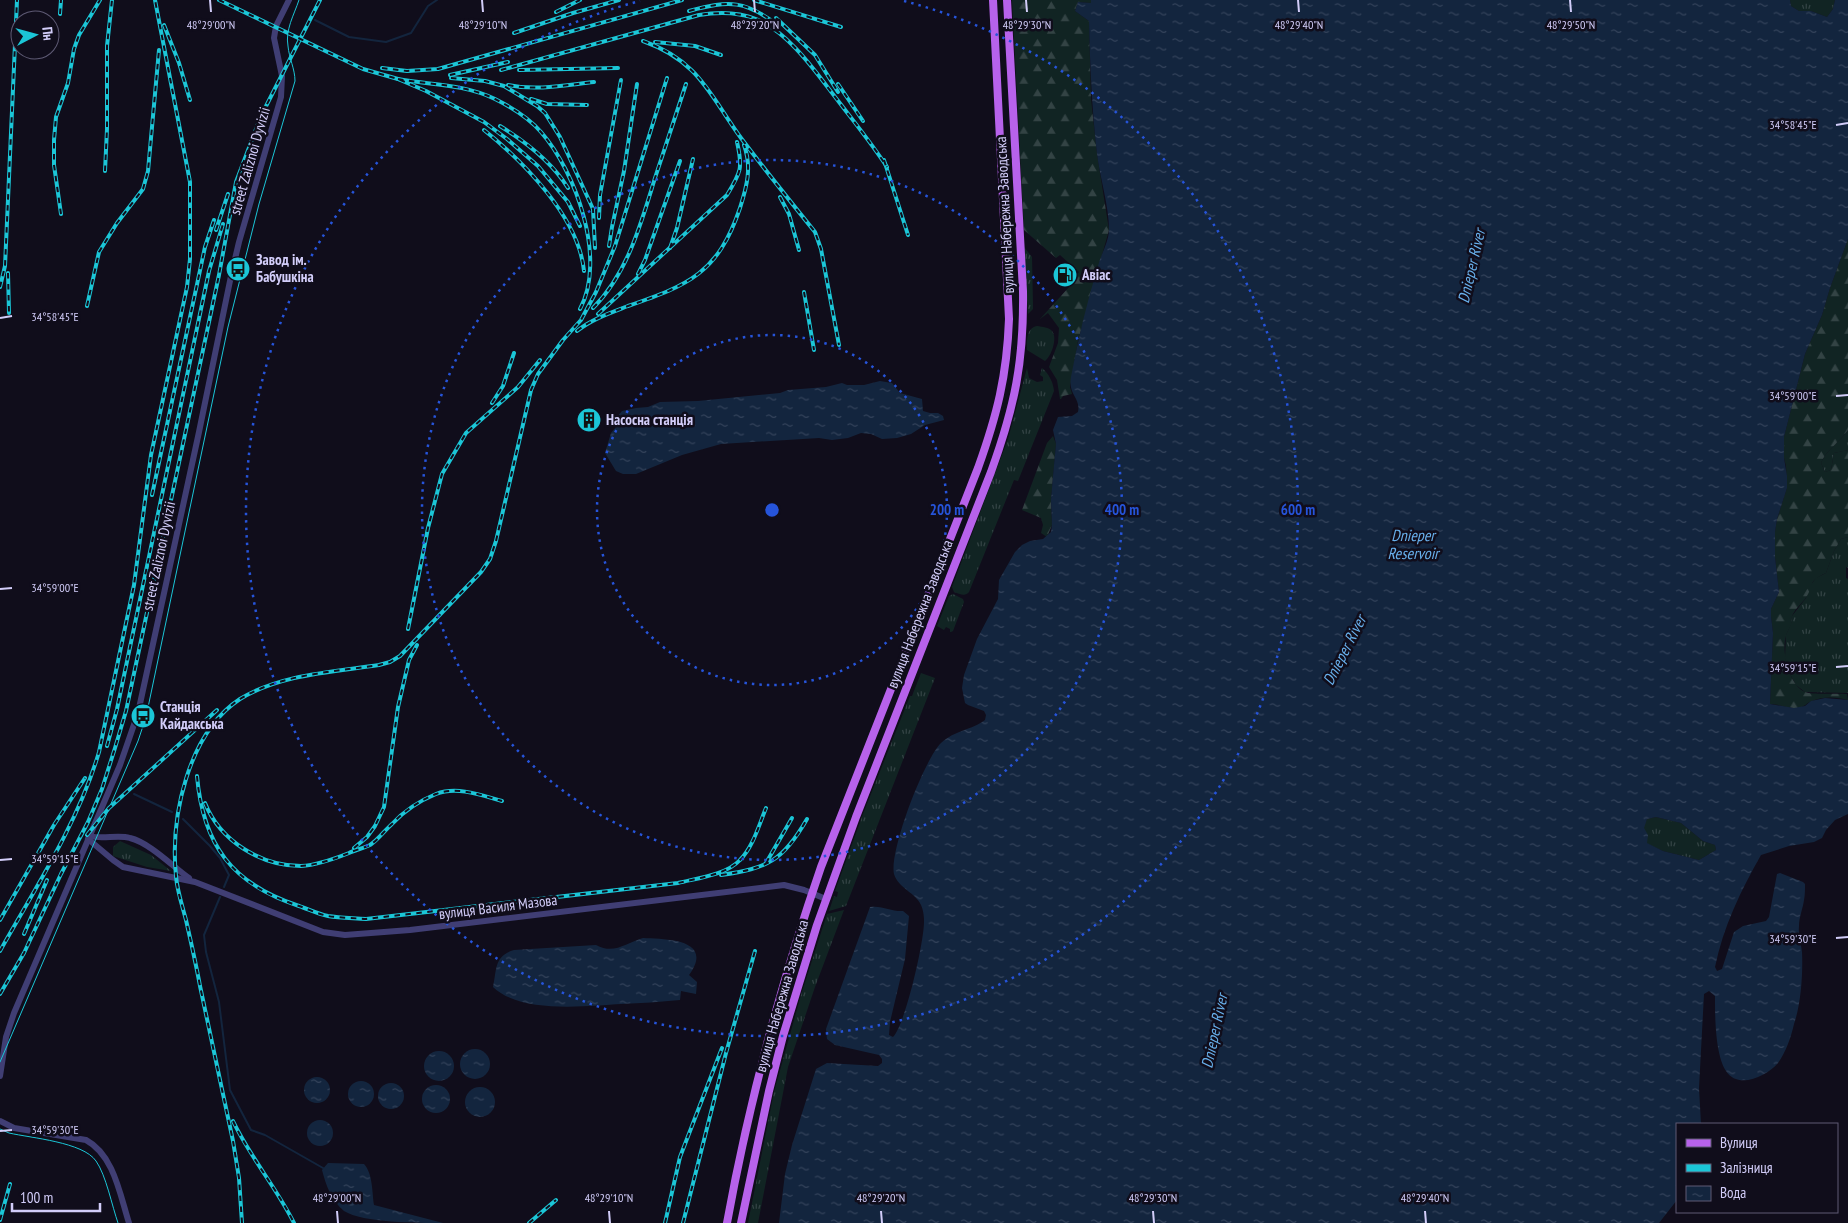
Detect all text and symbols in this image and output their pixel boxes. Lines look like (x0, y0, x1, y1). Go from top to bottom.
north arrow (10, 10, 60, 60)
text: 48°29'00"N (187, 17, 235, 32)
text: 48°29'10"N (459, 17, 507, 32)
text: 48°29'20"N (731, 17, 779, 32)
text: 48°29'30"N (1003, 17, 1051, 32)
text: 48°29'40"N (1275, 17, 1323, 32)
text: 48°29'50"N (1547, 17, 1595, 32)
text: Пн (38, 26, 58, 41)
street label: street Zaliznoi Dyvizii (225, 105, 274, 217)
text: 34°58'45"E (1769, 117, 1817, 132)
street label: вулиця Набережна Заводська (991, 136, 1018, 294)
water label: Dnieper River (1453, 225, 1490, 305)
place label: Завод ім. Бабушкіна (256, 250, 314, 286)
bus stop icon: Завод ім. Бабушкіна (225, 256, 251, 282)
fuel station icon: Авіас (1052, 262, 1078, 288)
place label: Авіас (1081, 265, 1111, 284)
text: 34°58'45"E (31, 309, 79, 324)
text: 34°59'00"E (1769, 388, 1817, 403)
building icon: Насосна станція (576, 407, 602, 433)
place label: Насосна станція (606, 410, 693, 429)
street label: street Zaliznoi Dyvizii (138, 500, 179, 612)
text: 200 m (930, 500, 964, 519)
text: 400 m (1105, 500, 1139, 519)
text: 600 m (1281, 500, 1315, 519)
centre of rings (763, 501, 781, 519)
water label: Dnieper Reservoir (1387, 525, 1441, 563)
street label: вулиця Набережна Заводська (882, 537, 957, 691)
text: 34°59'00"E (31, 580, 79, 595)
water label: Dnieper River (1318, 610, 1371, 688)
text: 34°59'15"E (1769, 660, 1817, 675)
place label: Станція Кайдакська (160, 697, 224, 733)
bus stop icon: Станція Кайдакська (130, 703, 156, 729)
text: 34°59'15"E (31, 851, 79, 866)
street label: вулиця Василя Мазова (438, 890, 558, 923)
street label: вулиця Набережна Заводська (751, 918, 812, 1074)
text: 34°59'30"E (1769, 931, 1817, 946)
water label: Dnieper River (1196, 990, 1232, 1070)
text: 34°59'30"E (31, 1122, 79, 1137)
legend (1676, 1123, 1838, 1213)
text: Вулиця (1720, 1133, 1758, 1152)
text: Залізниця (1720, 1158, 1773, 1177)
scale bar (12, 1180, 100, 1212)
text: Вода (1720, 1183, 1746, 1202)
text: 100 m (20, 1188, 53, 1207)
text: 48°29'00"N (313, 1190, 361, 1205)
text: 48°29'10"N (585, 1190, 633, 1205)
text: 48°29'20"N (857, 1190, 905, 1205)
text: 48°29'30"N (1129, 1190, 1177, 1205)
text: 48°29'40"N (1401, 1190, 1449, 1205)

